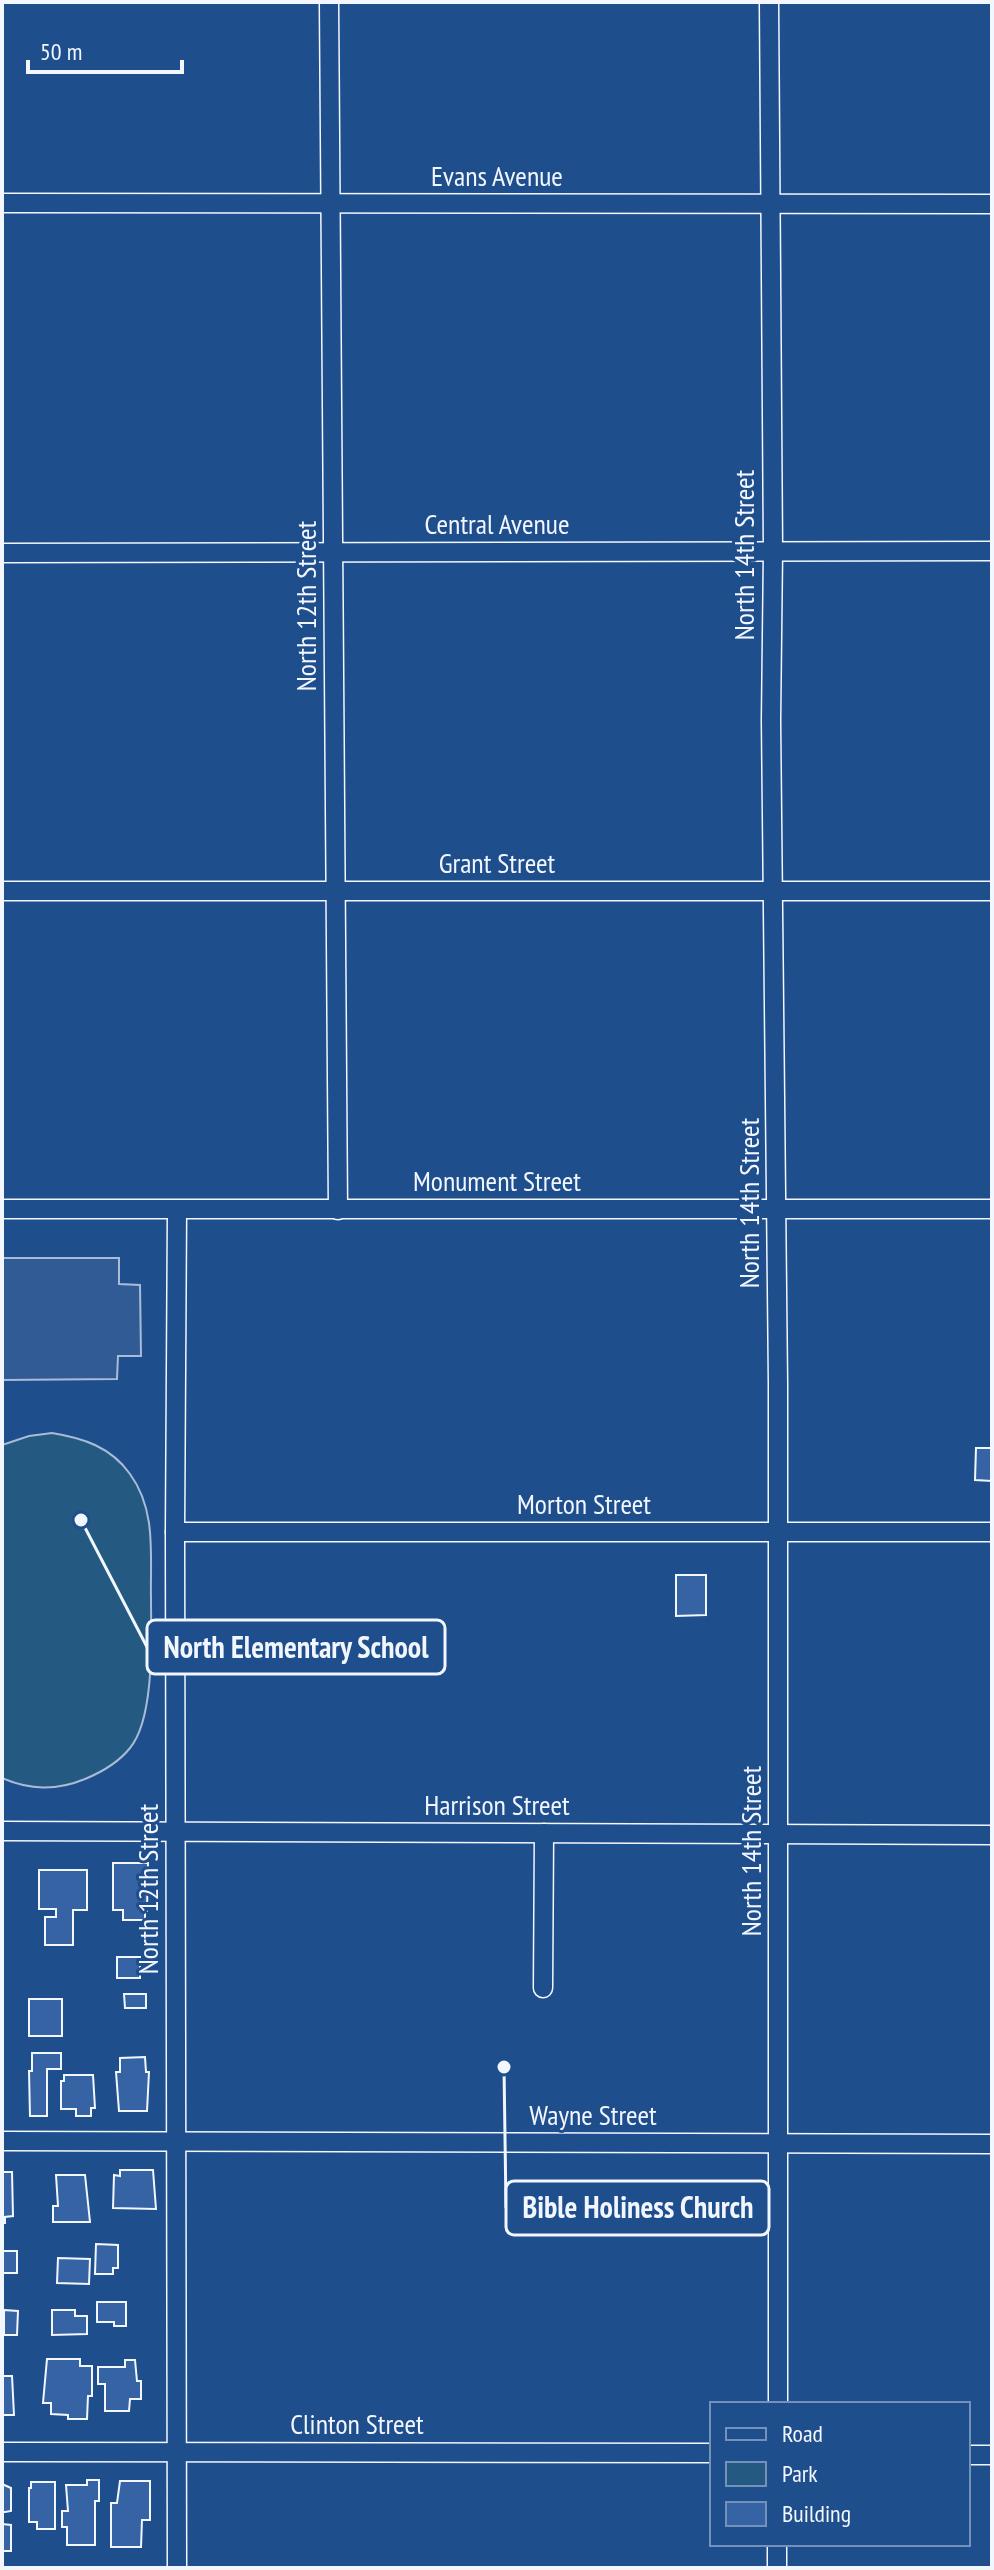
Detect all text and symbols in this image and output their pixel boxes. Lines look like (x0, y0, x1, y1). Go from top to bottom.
scale bar (28, 24, 182, 74)
text: 50 m (40, 36, 82, 67)
street label: Evans Avenue (431, 157, 563, 194)
street label: North 14th Street (725, 469, 762, 640)
street label: Central Avenue (425, 505, 570, 542)
street label: North 12th Street (287, 520, 324, 691)
street label: Grant Street (439, 844, 556, 881)
street label: North 14th Street (730, 1117, 767, 1288)
street label: Monument Street (413, 1162, 581, 1199)
street label: Morton Street (517, 1485, 651, 1522)
callout: North Elementary School (147, 1620, 445, 1674)
text: North Elementary School (164, 1627, 429, 1666)
street label: North 14th Street (732, 1765, 769, 1936)
street label: Harrison Street (424, 1786, 570, 1823)
street label: North 12th Street (129, 1803, 166, 1974)
street label: Wayne Street (529, 2096, 657, 2133)
callout: Bible Holiness Church (506, 2181, 769, 2235)
text: Bible Holiness Church (523, 2187, 753, 2226)
legend (710, 2402, 970, 2546)
street label: Clinton Street (290, 2405, 424, 2442)
text: Road (782, 2418, 823, 2449)
text: Park (782, 2458, 818, 2489)
text: Building (782, 2498, 851, 2529)

